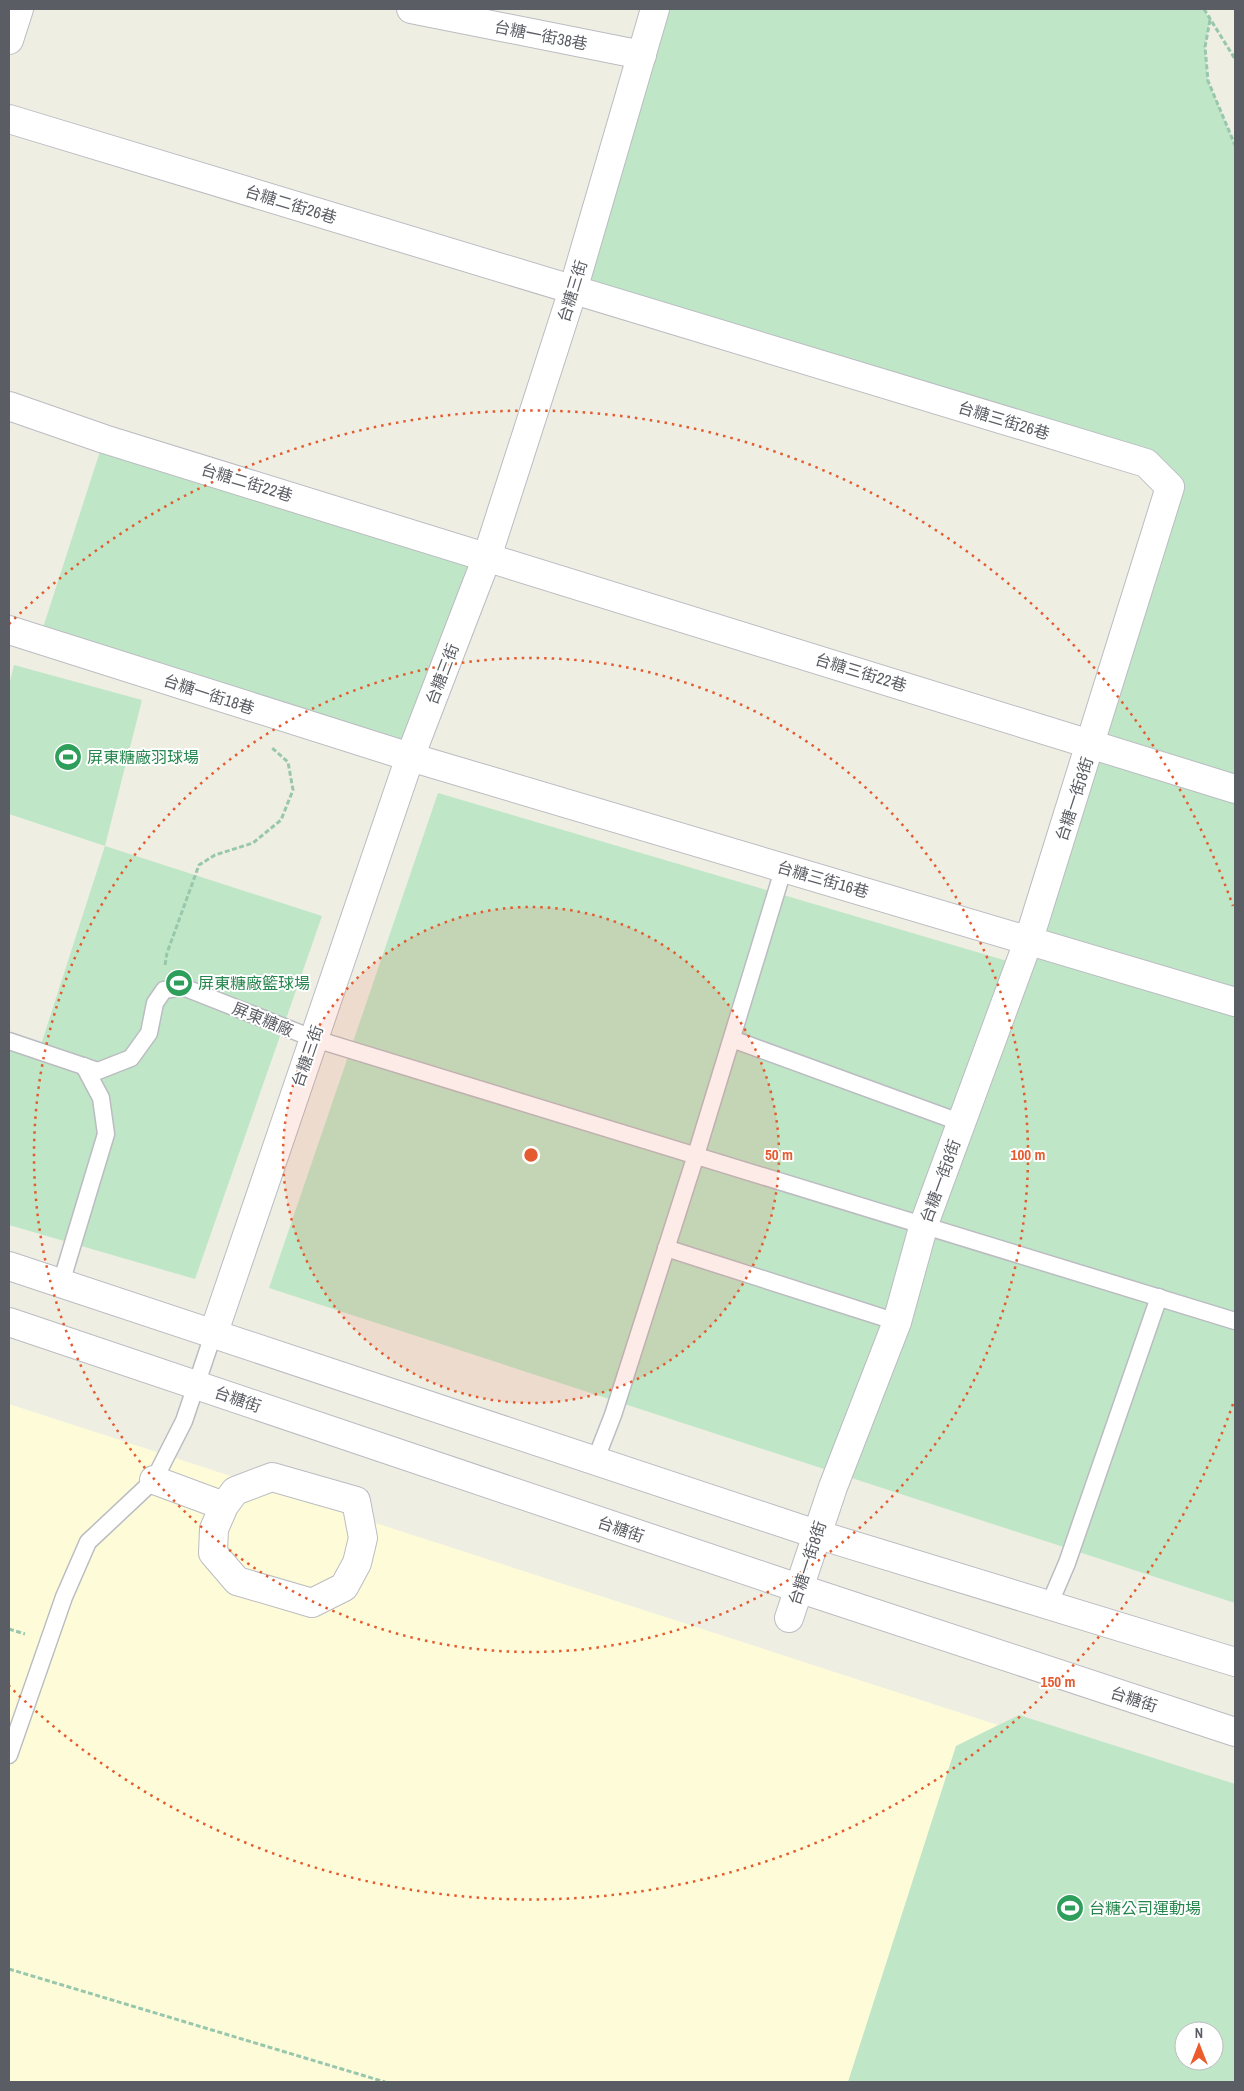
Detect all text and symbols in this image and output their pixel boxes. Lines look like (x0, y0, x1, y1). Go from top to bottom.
street label: 台糖一街38巷 (492, 15, 590, 55)
street label: 台糖二街26巷 (243, 180, 339, 228)
street label: 台糖三街 (552, 257, 592, 325)
street label: 台糖三街26巷 (956, 396, 1052, 444)
street label: 台糖二街22巷 (199, 458, 295, 506)
street label: 台糖三街 (420, 640, 464, 708)
street label: 台糖三街22巷 (813, 648, 909, 696)
street label: 台糖一街18巷 (161, 669, 257, 719)
sports icon: 屏東糖廠羽球場 (53, 742, 83, 772)
place label: 屏東糖廠羽球場 (87, 746, 199, 768)
street label: 台糖一街8街 (1050, 754, 1098, 844)
street label: 台糖三街16巷 (775, 855, 871, 903)
sports icon: 屏東糖廠籃球場 (164, 968, 194, 998)
place label: 屏東糖廠籃球場 (198, 972, 310, 994)
street label: 屏東糖廠 (229, 997, 297, 1041)
street label: 台糖三街 (286, 1022, 328, 1090)
street label: 台糖一街8街 (915, 1136, 965, 1226)
text: 50 m (765, 1144, 793, 1165)
text: 100 m (1011, 1144, 1045, 1165)
centre of rings (522, 1146, 540, 1164)
street label: 台糖街 (212, 1381, 264, 1417)
street label: 台糖街 (595, 1511, 647, 1547)
street label: 台糖一街8街 (783, 1518, 831, 1608)
text: 150 m (1041, 1671, 1075, 1692)
street label: 台糖街 (1108, 1681, 1160, 1717)
sports icon: 台糖公司運動場 (1055, 1893, 1085, 1923)
place label: 台糖公司運動場 (1089, 1897, 1201, 1919)
north arrow (1174, 2021, 1224, 2071)
text: N (1195, 2024, 1203, 2042)

